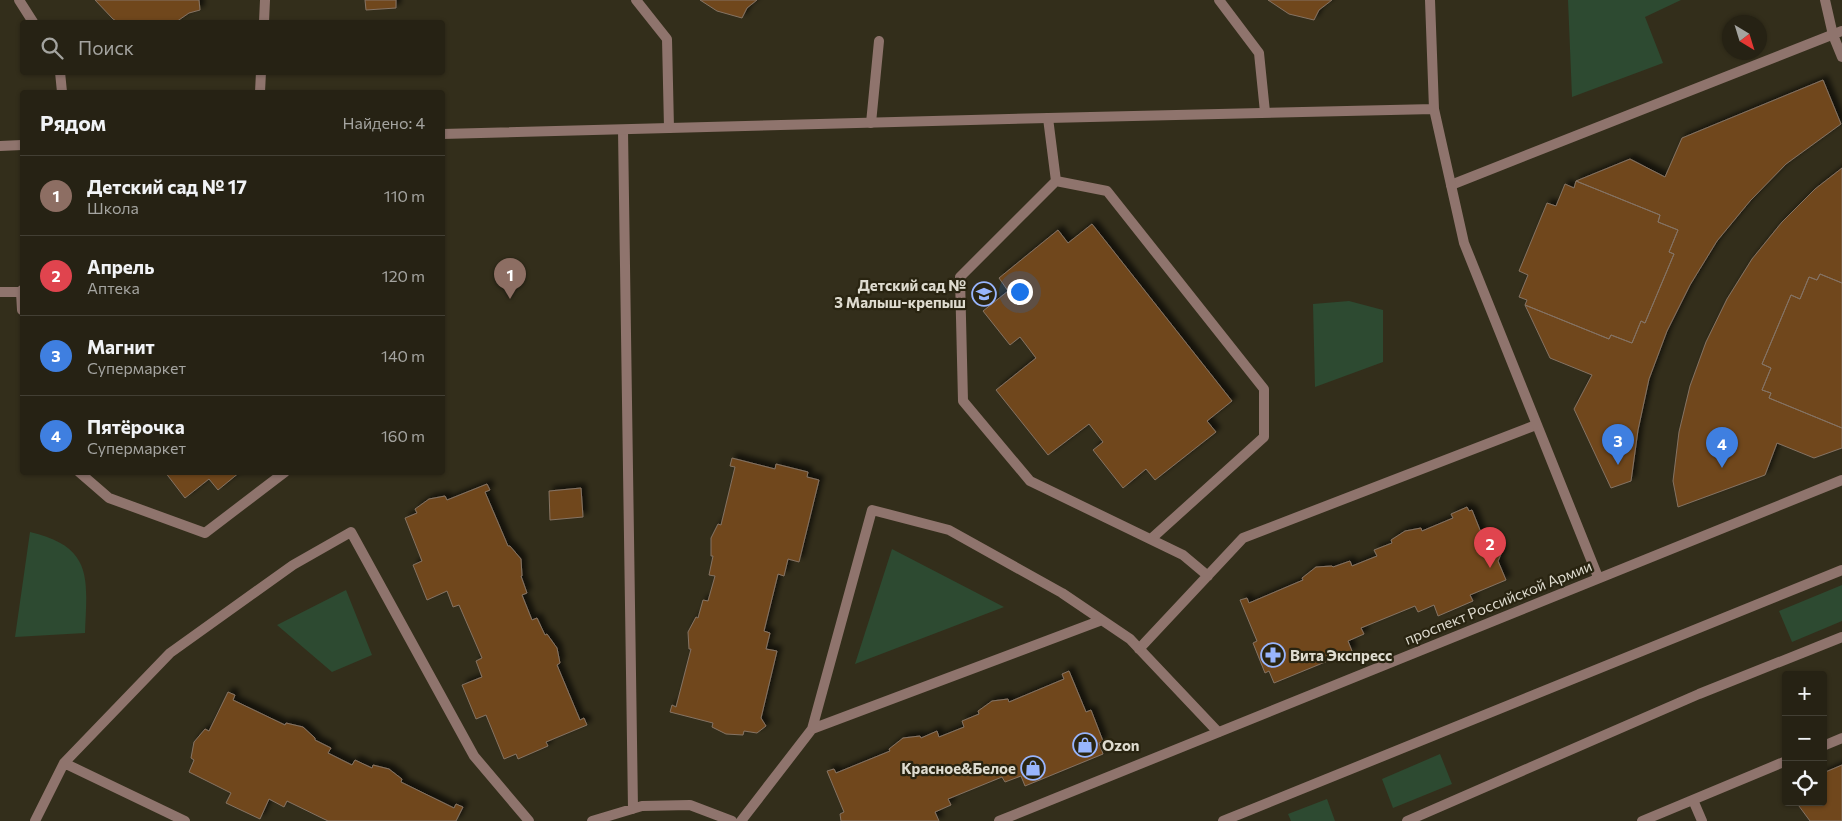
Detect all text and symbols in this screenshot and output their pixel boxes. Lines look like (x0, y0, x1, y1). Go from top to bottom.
north arrow (1722, 15, 1767, 60)
search box (20, 20, 445, 75)
icon: search (38, 34, 66, 62)
text: Поиск (78, 36, 134, 59)
text: Рядом (40, 110, 106, 135)
text: Найдено: 4 (343, 113, 425, 132)
text: Детский сад № 17 (87, 175, 247, 198)
text: 1 (52, 186, 60, 205)
text: 110 m (384, 186, 425, 205)
text: Школа (87, 198, 139, 217)
text: Апрель (87, 255, 154, 278)
pin: 1 (494, 258, 526, 299)
text: 2 (51, 266, 61, 285)
text: 120 m (382, 266, 425, 285)
place label: Детский сад № 3 Малыш-крепыш (834, 276, 966, 311)
text: Аптека (87, 278, 140, 297)
your location (1007, 279, 1033, 305)
school or university icon: Детский сад № 3 Малыш-крепыш (971, 281, 997, 307)
text: Магнит (87, 335, 155, 358)
text: 3 (51, 346, 61, 365)
text: 140 m (381, 346, 425, 365)
text: Супермаркет (87, 358, 186, 377)
text: Пятёрочка (87, 415, 185, 438)
pin: 3 (1602, 424, 1634, 465)
text: 4 (51, 426, 61, 445)
text: 160 m (381, 426, 425, 445)
pin: 4 (1706, 427, 1738, 468)
text: Супермаркет (87, 438, 186, 457)
pin: 2 (1474, 527, 1506, 568)
street label: проспект Российской Армии (1402, 556, 1594, 648)
pharmacy icon: Вита Экспресс (1260, 642, 1286, 668)
place label: Вита Экспресс (1290, 646, 1392, 664)
map controls (1782, 671, 1827, 806)
button: + (1782, 671, 1827, 716)
button: − (1782, 716, 1827, 761)
shop icon: Ozon (1072, 732, 1098, 758)
place label: Ozon (1102, 736, 1140, 754)
shop icon: Красное&Белое (1020, 755, 1046, 781)
place label: Красное&Белое (901, 759, 1016, 777)
button: locate (1782, 761, 1827, 806)

